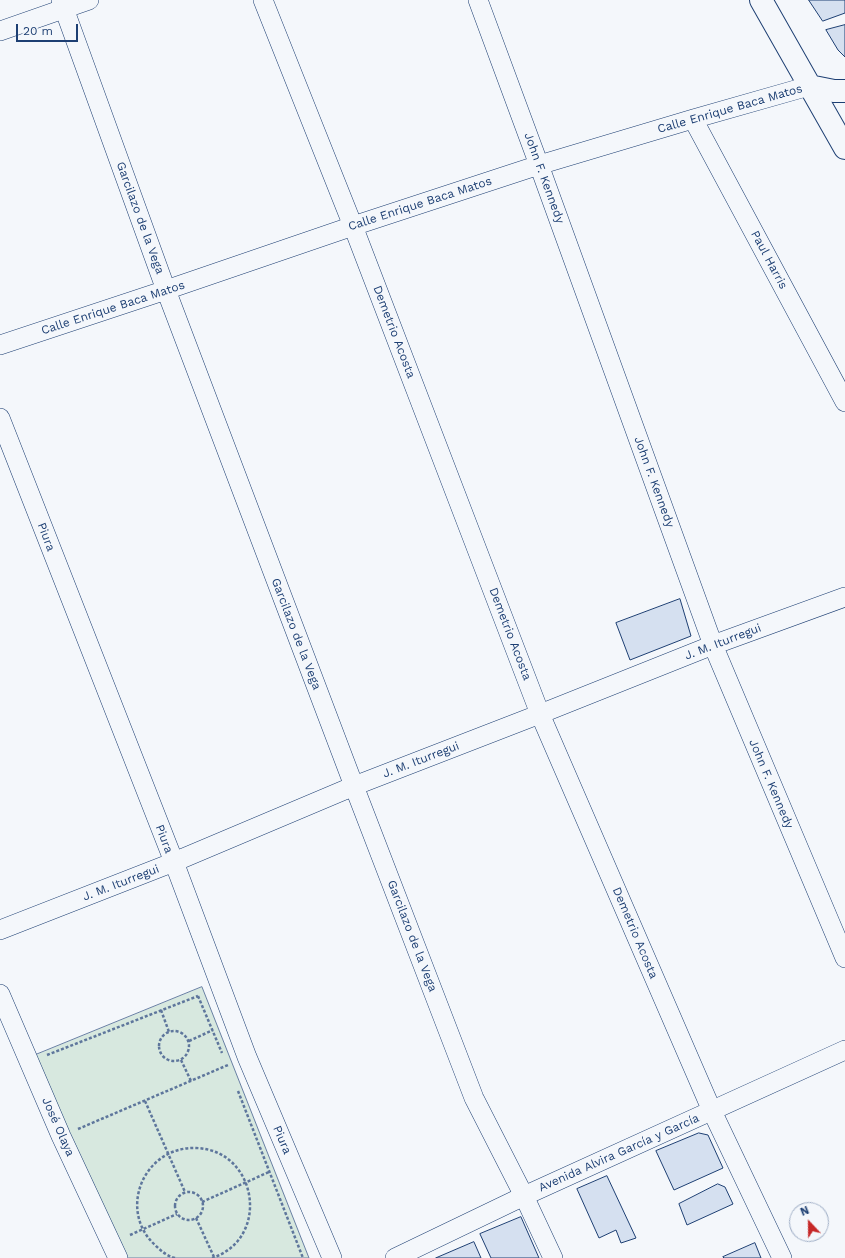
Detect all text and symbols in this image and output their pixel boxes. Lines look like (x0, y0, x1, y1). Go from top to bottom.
scale bar (18, 16, 80, 42)
text: 20 m (23, 24, 53, 38)
street label: Calle Enrique Baca Matos (656, 81, 804, 137)
street label: John F. Kennedy (521, 130, 567, 226)
street label: Garcilazo de la Vega (113, 160, 167, 276)
street label: Calle Enrique Baca Matos (346, 174, 494, 234)
street label: Paul Harris (748, 228, 790, 292)
street label: Calle Enrique Baca Matos (39, 278, 187, 338)
street label: Demetrio Acosta (370, 284, 418, 380)
street label: John F. Kennedy (631, 434, 677, 530)
street label: Piura (34, 521, 58, 553)
street label: Garcilazo de la Vega (268, 576, 324, 692)
street label: Demetrio Acosta (486, 586, 534, 682)
street label: J. M. Iturregui (683, 621, 763, 663)
street label: John F. Kennedy (746, 737, 796, 831)
street label: J. M. Iturregui (381, 739, 461, 781)
street label: Piura (152, 823, 176, 855)
street label: J. M. Iturregui (81, 862, 161, 904)
street label: Garcilazo de la Vega (384, 878, 440, 994)
street label: Demetrio Acosta (609, 885, 661, 981)
street label: José Olaya (39, 1095, 77, 1159)
street label: Avenida Alvira García y García (536, 1111, 702, 1195)
street label: Piura (270, 1124, 294, 1156)
north arrow (789, 1202, 829, 1242)
text: N (798, 1204, 811, 1219)

